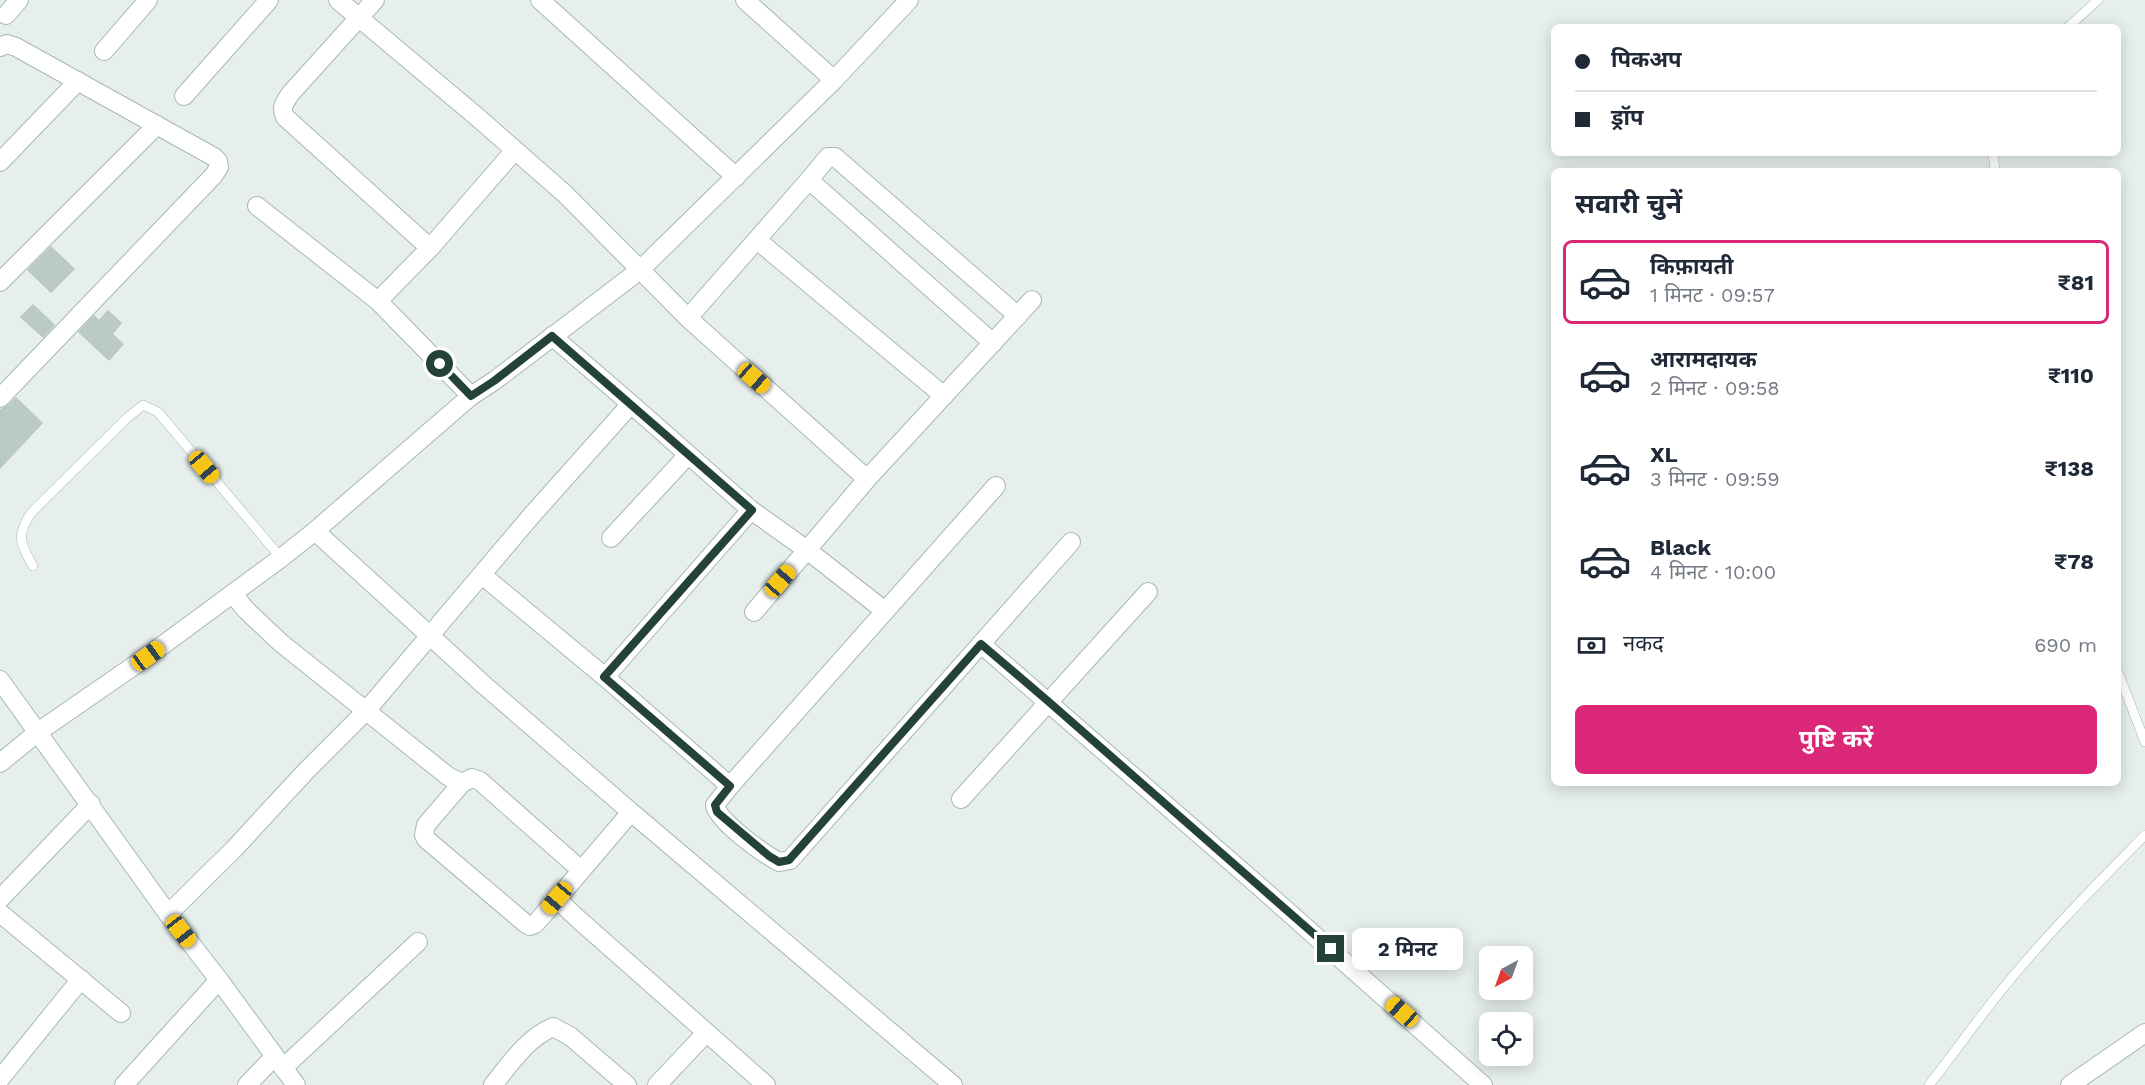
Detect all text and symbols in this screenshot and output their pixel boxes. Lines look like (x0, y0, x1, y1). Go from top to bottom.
text: पिकअप (1611, 47, 1682, 72)
text: ड्रॉप (1611, 105, 1644, 130)
text: सवारी चुनें (1575, 188, 1682, 220)
text: किफ़ायती (1650, 254, 1734, 279)
icon: car (1578, 255, 1632, 309)
text: ₹81 (2058, 270, 2094, 295)
text: 1 मिनट · 09:57 (1650, 283, 1775, 307)
text: आरामदायक (1650, 347, 1757, 372)
icon: car (1578, 348, 1632, 402)
route start (426, 350, 453, 377)
car (735, 359, 773, 397)
text: ₹110 (2048, 363, 2094, 388)
text: 2 मिनट · 09:58 (1650, 376, 1780, 400)
icon: car (1578, 441, 1632, 495)
text: XL (1650, 442, 1678, 467)
car (186, 447, 222, 487)
text: ₹138 (2044, 456, 2094, 481)
text: 3 मिनट · 09:59 (1650, 467, 1780, 491)
icon: car (1578, 534, 1632, 588)
text: Black (1650, 535, 1711, 560)
text: ₹78 (2054, 549, 2094, 574)
text: 4 मिनट · 10:00 (1650, 560, 1776, 584)
car (761, 562, 799, 600)
icon: cash (1575, 629, 1608, 662)
text: नकद (1623, 631, 1664, 656)
text: 690 m (2034, 633, 2097, 657)
car (128, 638, 168, 674)
button: पुष्टि करें (1575, 705, 2097, 774)
car (539, 878, 575, 918)
car (163, 911, 199, 951)
callout: 2 मिनट (1352, 928, 1463, 970)
route end (1317, 935, 1344, 962)
text: 2 मिनट (1378, 937, 1437, 961)
north arrow (1479, 946, 1533, 1000)
map controls (1479, 946, 1533, 1066)
car (1383, 993, 1421, 1031)
button: locate (1479, 1012, 1533, 1066)

